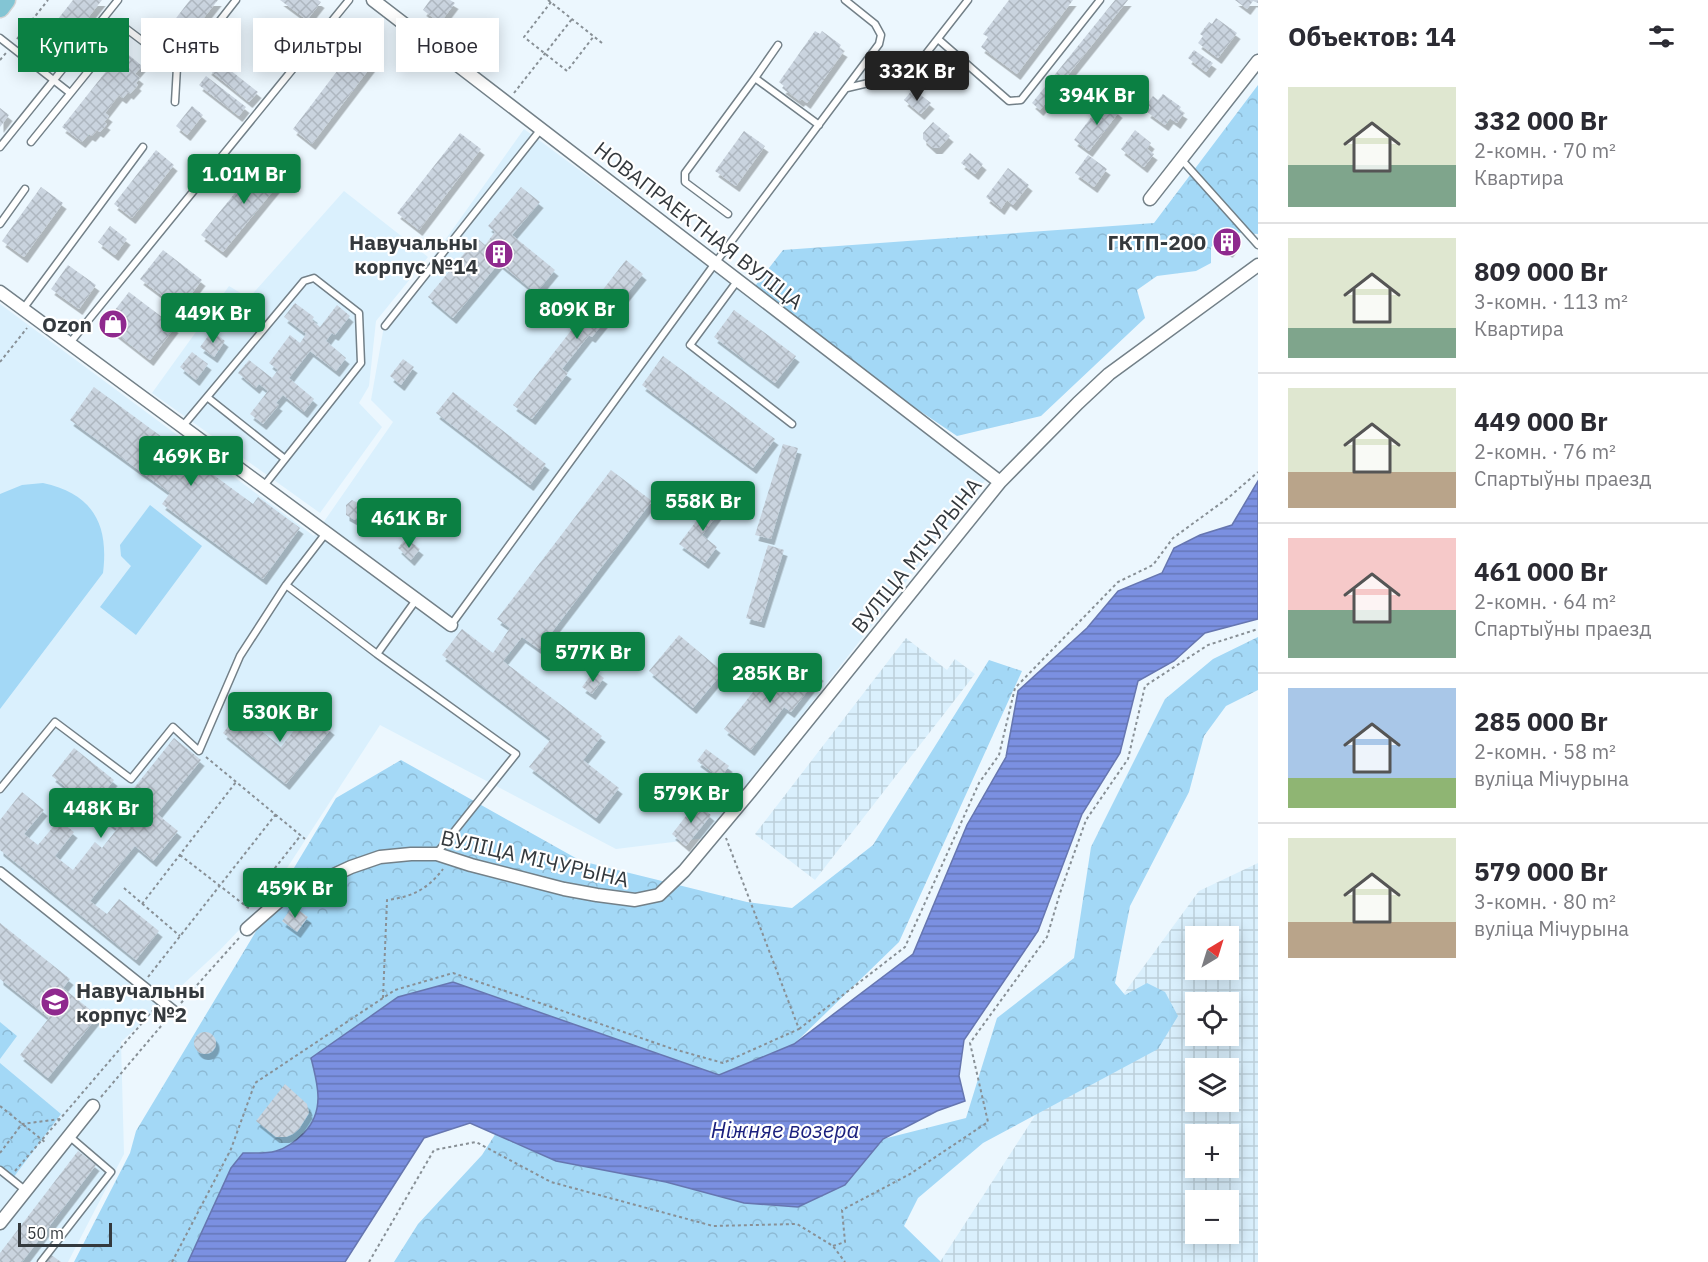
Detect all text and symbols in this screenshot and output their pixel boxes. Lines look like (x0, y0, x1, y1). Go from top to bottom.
chip: Купить (18, 18, 129, 72)
chip: Снять (141, 18, 241, 72)
chip: Фильтры (253, 18, 384, 72)
chip: Новое (396, 18, 499, 72)
text: Объектов: 14 (1288, 19, 1456, 53)
icon: filters (1645, 20, 1678, 53)
pin: 332K Br (862, 51, 972, 102)
text: 332K Br (879, 57, 955, 84)
pin: 394K Br (1042, 75, 1152, 126)
text: 394K Br (1059, 81, 1135, 108)
text: 332 000 Br (1474, 103, 1608, 137)
icon: home (1336, 111, 1408, 183)
street label: НОВАПРАЕКТНАЯ ВУЛІЦА (589, 135, 809, 315)
text: 2-комн. · 70 m² (1474, 137, 1616, 164)
pin: 1.01M Br (182, 154, 306, 205)
text: 1.01M Br (202, 160, 286, 187)
text: Квартира (1474, 164, 1564, 191)
building icon: ГКТП-200 (1211, 226, 1243, 258)
place label: Навучальны корпус №14 (349, 228, 478, 280)
place label: ГКТП-200 (1108, 228, 1206, 256)
building icon: Навучальны корпус №14 (483, 238, 515, 270)
text: 809 000 Br (1474, 254, 1608, 288)
icon: home (1336, 262, 1408, 334)
text: 3-комн. · 113 m² (1474, 288, 1628, 315)
pin: 809K Br (522, 289, 632, 340)
pin: 449K Br (158, 293, 268, 344)
text: 809K Br (539, 295, 615, 322)
text: 449K Br (175, 299, 251, 326)
shop icon: Ozon (97, 308, 129, 340)
place label: Ozon (42, 310, 92, 338)
text: Квартира (1474, 315, 1564, 342)
text: 449 000 Br (1474, 404, 1608, 438)
icon: home (1336, 412, 1408, 484)
pin: 469K Br (136, 436, 246, 487)
text: 2-комн. · 76 m² (1474, 438, 1616, 465)
text: 469K Br (153, 442, 229, 469)
text: Спартыўны праезд (1474, 465, 1651, 492)
street label: ВУЛІЦА МІЧУРЫНА (845, 472, 987, 638)
pin: 558K Br (648, 481, 758, 532)
text: 558K Br (665, 487, 741, 514)
pin: 461K Br (354, 498, 464, 549)
text: 461K Br (371, 504, 447, 531)
text: 461 000 Br (1474, 554, 1608, 588)
icon: home (1336, 562, 1408, 634)
text: 2-комн. · 64 m² (1474, 588, 1616, 615)
text: Спартыўны праезд (1474, 615, 1651, 642)
pin: 577K Br (538, 632, 648, 683)
text: 577K Br (555, 638, 631, 665)
pin: 285K Br (715, 653, 825, 704)
text: 285K Br (732, 659, 808, 686)
pin: 530K Br (225, 692, 335, 743)
text: 530K Br (242, 698, 318, 725)
text: 285 000 Br (1474, 704, 1608, 738)
icon: home (1336, 712, 1408, 784)
text: 2-комн. · 58 m² (1474, 738, 1616, 765)
text: вуліца Мічурына (1474, 765, 1629, 792)
pin: 579K Br (636, 773, 746, 824)
text: 579K Br (653, 779, 729, 806)
pin: 448K Br (46, 788, 156, 839)
text: 448K Br (63, 794, 139, 821)
street label: ВУЛІЦА МІЧУРЫНА (438, 823, 632, 893)
text: 579 000 Br (1474, 854, 1608, 888)
icon: home (1336, 862, 1408, 934)
pin: 459K Br (240, 868, 350, 919)
text: 459K Br (257, 874, 333, 901)
text: 3-комн. · 80 m² (1474, 888, 1616, 915)
text: вуліца Мічурына (1474, 915, 1629, 942)
north arrow (1185, 926, 1239, 980)
map controls (1185, 926, 1239, 1244)
place label: Навучальны корпус №2 (76, 976, 205, 1028)
school or university icon: Навучальны корпус №2 (39, 986, 71, 1018)
button: locate (1185, 992, 1239, 1046)
button: layers (1185, 1058, 1239, 1112)
water label: Ніжняе возера (711, 1115, 859, 1144)
button: + (1185, 1124, 1239, 1178)
button: − (1185, 1190, 1239, 1244)
scale bar (18, 1220, 112, 1248)
text: 50 m (27, 1223, 64, 1243)

